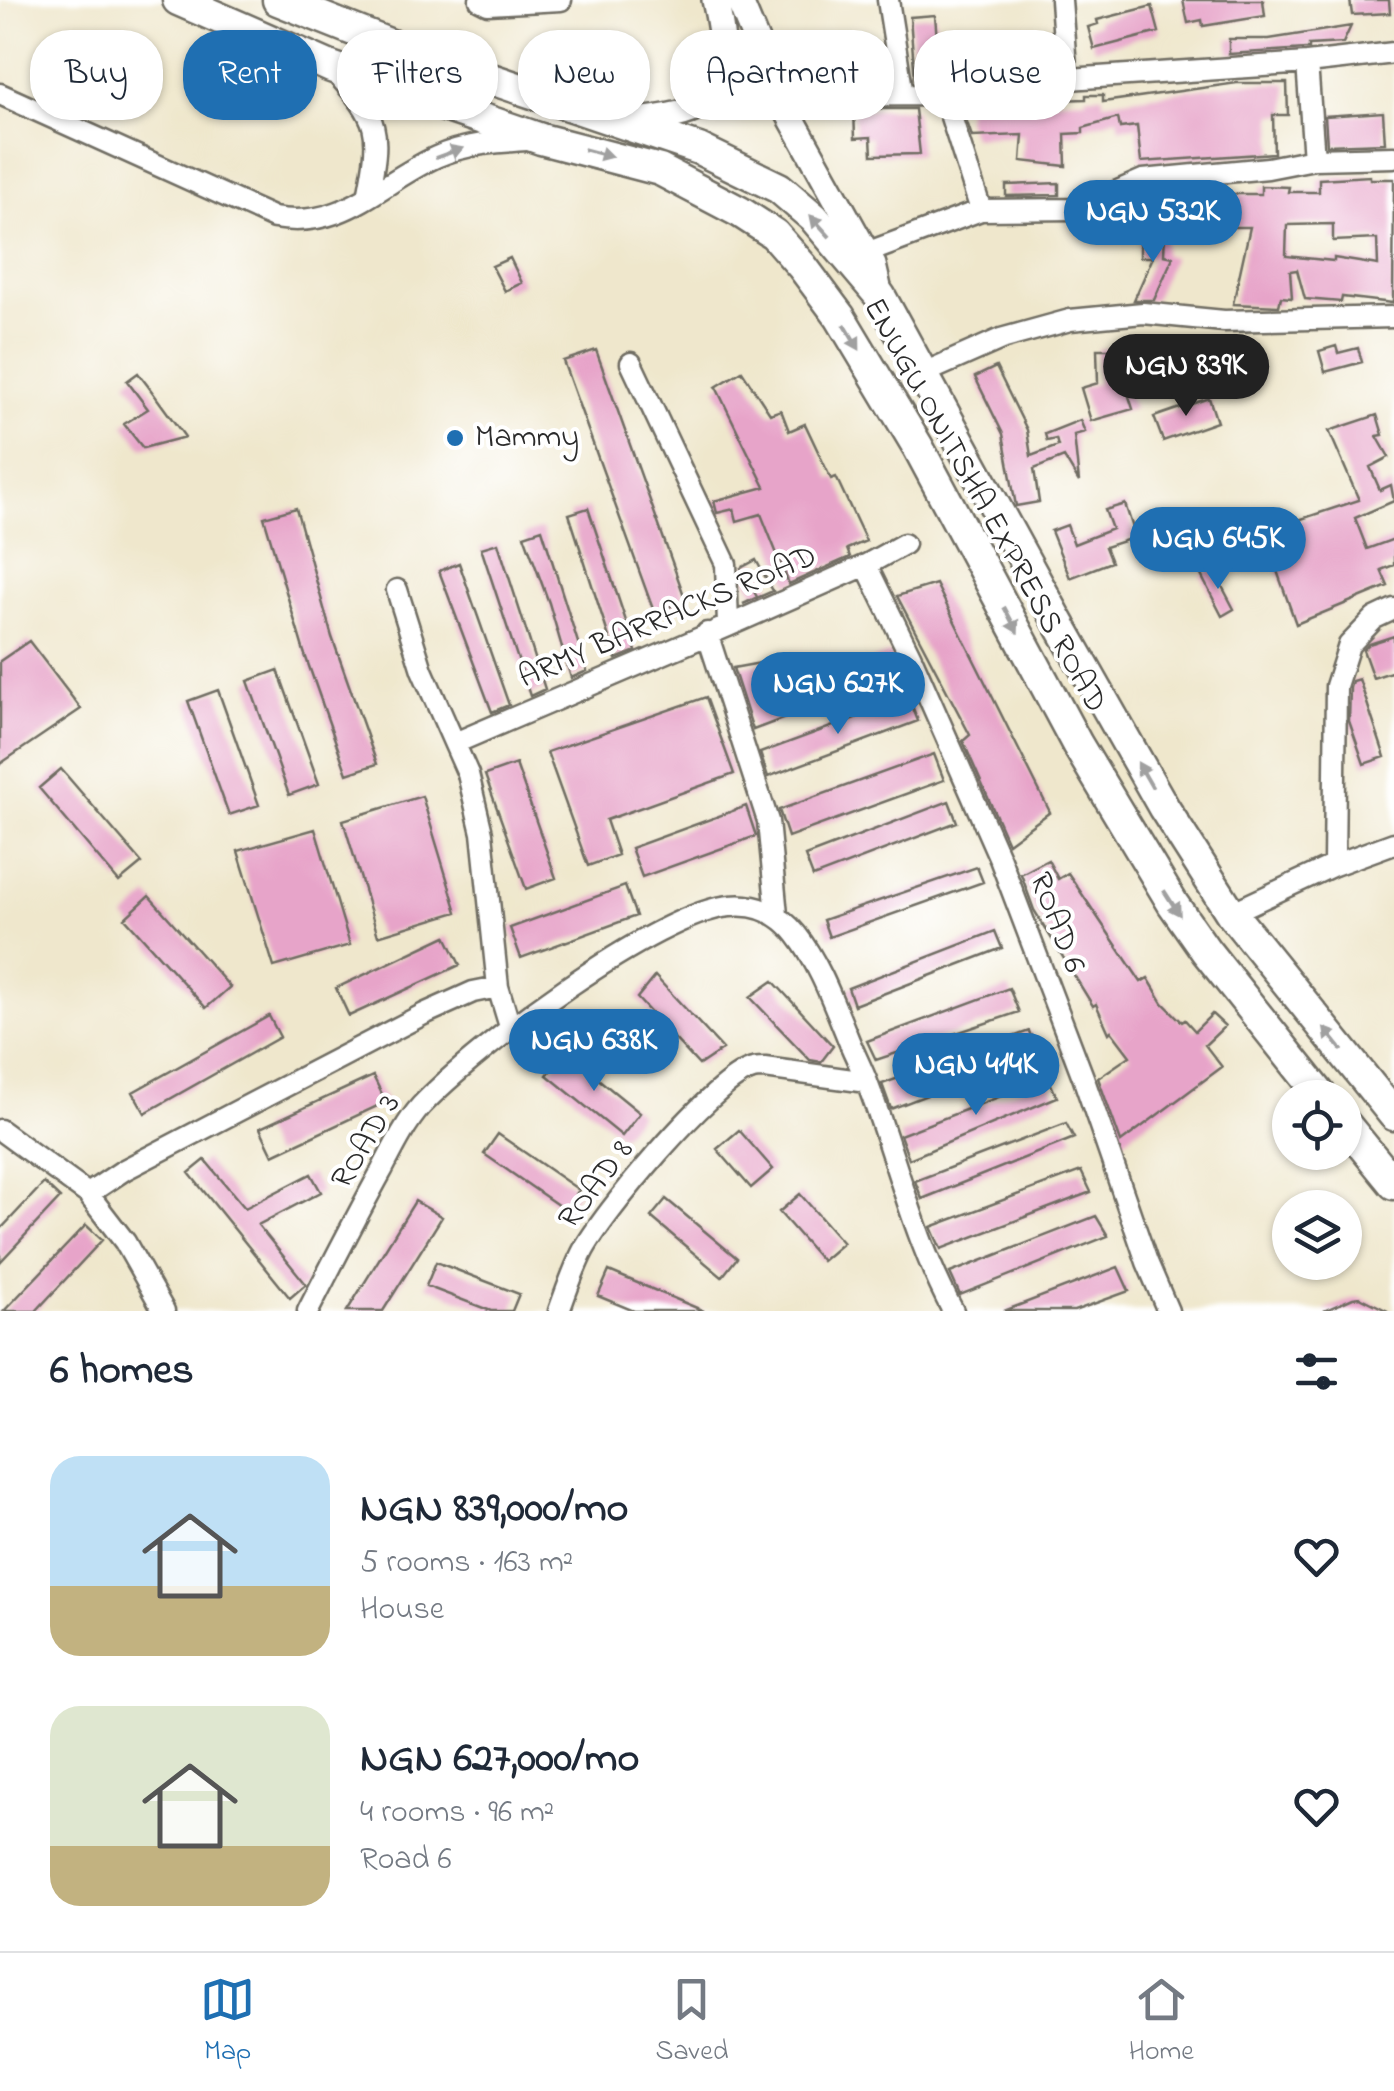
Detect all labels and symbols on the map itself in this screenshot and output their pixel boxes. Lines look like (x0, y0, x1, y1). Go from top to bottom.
one-way arrow (435, 145, 465, 160)
one-way arrow (583, 146, 614, 162)
pin: NGN 532K (1050, 180, 1256, 265)
one-way arrow (809, 214, 831, 239)
street label: ENUGU ONITSHA EXPRESS ROAD (850, 290, 1118, 722)
one-way arrow (843, 323, 860, 351)
pin: NGN 839K (1083, 334, 1289, 419)
place label: Mammy (475, 415, 579, 462)
marker: Mammy (444, 427, 466, 449)
pin: NGN 645K (1115, 507, 1321, 592)
street label: ARMY BARRACKS ROAD (512, 534, 824, 702)
one-way arrow (1002, 606, 1019, 635)
pin: NGN 627K (735, 652, 941, 737)
one-way arrow (1137, 760, 1154, 789)
street label: ROAD 6 (1015, 866, 1097, 980)
one-way arrow (1163, 889, 1181, 916)
pin: NGN 638K (491, 1009, 697, 1094)
one-way arrow (1323, 1026, 1344, 1051)
pin: NGN 414K (873, 1033, 1079, 1118)
street label: ROAD 3 (320, 1086, 414, 1198)
street label: ROAD 8 (547, 1130, 647, 1240)

